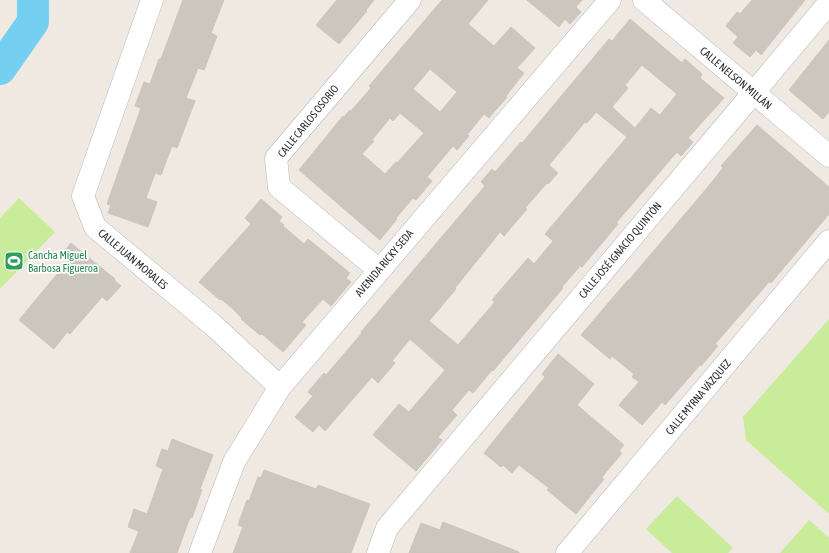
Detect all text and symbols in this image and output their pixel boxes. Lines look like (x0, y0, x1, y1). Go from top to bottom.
street label: CALLE NELSON MILLÁN (698, 44, 774, 112)
street label: CALLE CARLOS OSORIO (275, 82, 341, 160)
street label: CALLE JOSÉ IGNACIO QUINTÓN (576, 200, 664, 300)
street label: CALLE JUAN MORALES (96, 227, 170, 292)
street label: AVENIDA RICKY SEDA (353, 227, 416, 299)
place label: Cancha Miguel Barbosa Figueroa (28, 249, 98, 274)
sports icon: Cancha Miguel Barbosa Figueroa (3, 250, 25, 272)
street label: CALLE MYRNA VÁZQUEZ (663, 357, 733, 437)

